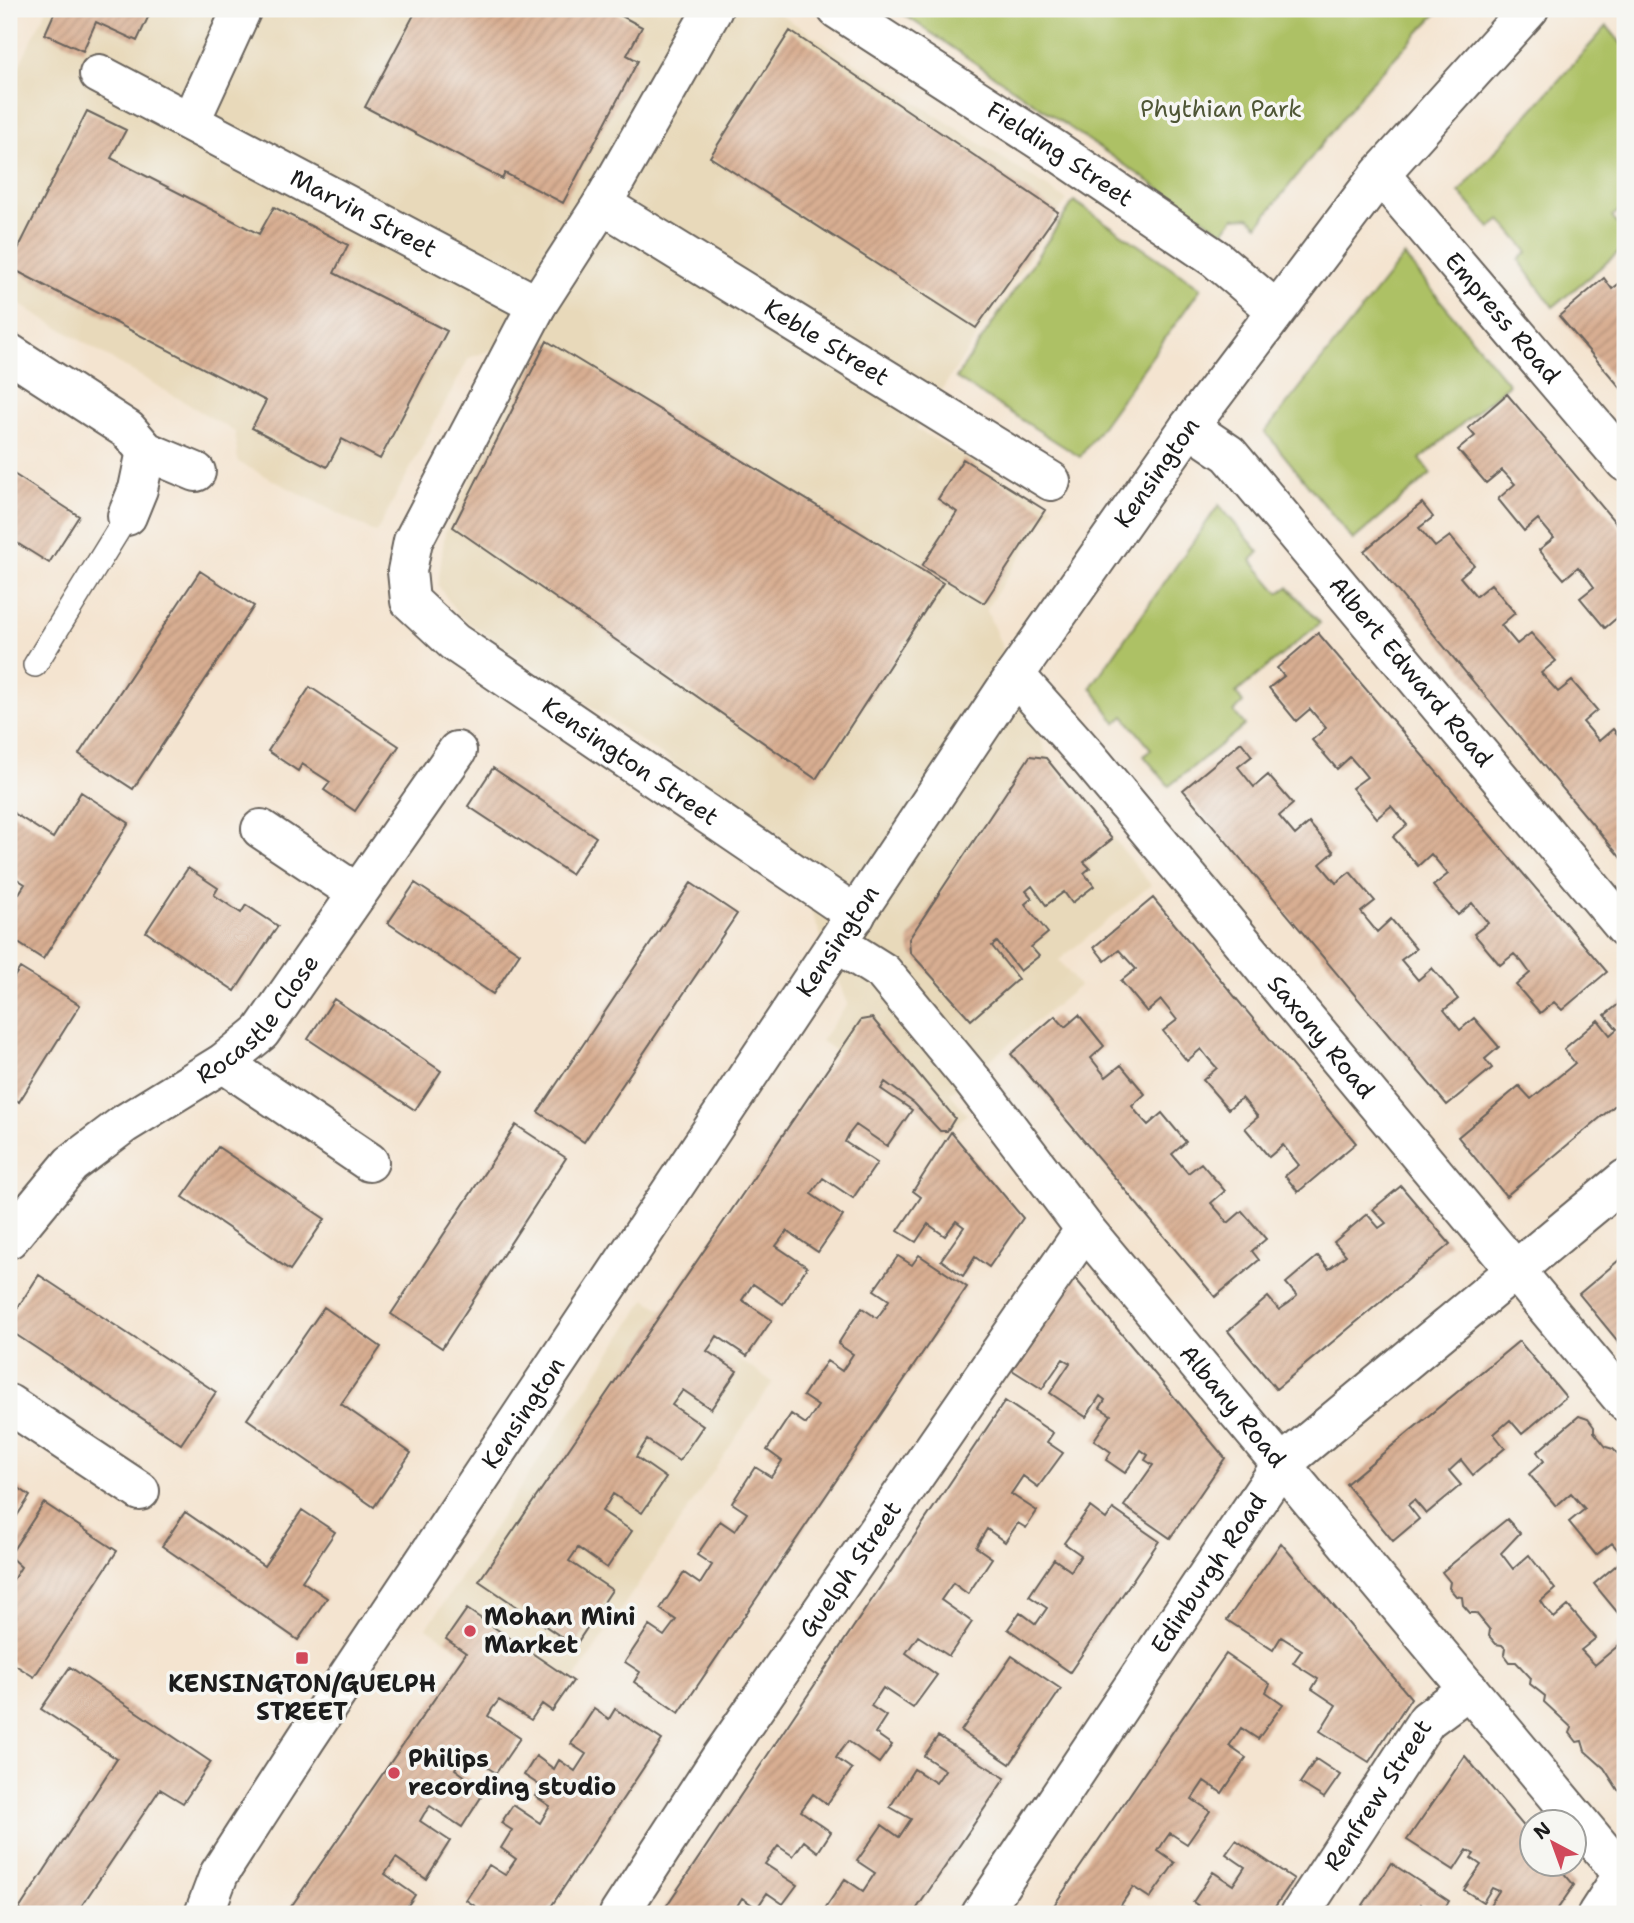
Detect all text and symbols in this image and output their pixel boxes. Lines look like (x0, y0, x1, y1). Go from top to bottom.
park label: Phythian Park (1140, 93, 1302, 125)
street label: Fielding Street (981, 94, 1139, 214)
street label: Marvin Street (285, 162, 442, 265)
street label: Empress Road (1437, 245, 1568, 391)
street label: Keble Street (758, 292, 895, 393)
street label: Kensington (1107, 411, 1207, 534)
street label: Albert Edward Road (1322, 570, 1500, 774)
street label: Kensington Street (536, 690, 725, 833)
street label: Kensington (789, 879, 886, 1003)
street label: Rocastle Close (191, 948, 326, 1091)
street label: Saxony Road (1260, 968, 1382, 1105)
street label: Albany Road (1172, 1338, 1293, 1474)
street label: Kensington (474, 1351, 572, 1475)
street label: Edinburgh Road (1144, 1487, 1274, 1660)
street label: Guelph Street (792, 1495, 909, 1644)
place label: Mohan Mini Market (484, 1601, 636, 1661)
marker: Mohan Mini Market (462, 1623, 478, 1639)
marker: KENSINGTON/GUELPH STREET (294, 1650, 310, 1666)
place label: KENSINGTON/GUELPH STREET (168, 1668, 436, 1728)
street label: Renfrew Street (1316, 1713, 1439, 1877)
place label: Philips recording studio (408, 1743, 616, 1803)
marker: Philips recording studio (386, 1765, 402, 1781)
north arrow (1518, 1808, 1588, 1878)
text: N (1528, 1816, 1556, 1845)

